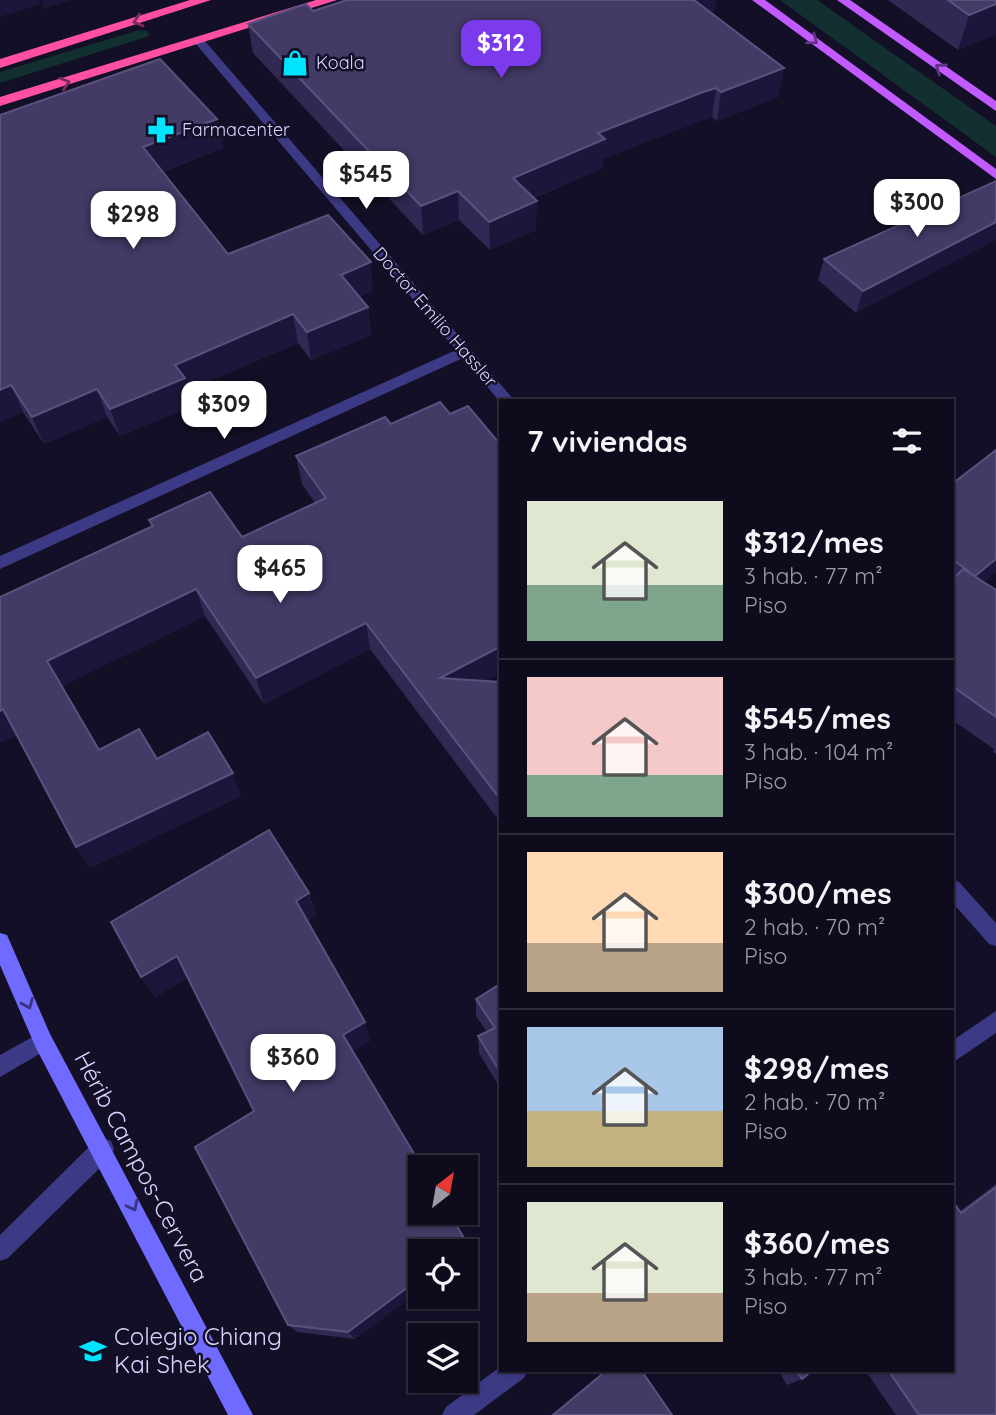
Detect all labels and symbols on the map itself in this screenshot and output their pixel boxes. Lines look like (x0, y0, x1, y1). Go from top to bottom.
one-way arrow (132, 12, 144, 27)
pin: $312 (460, 20, 542, 80)
one-way arrow (805, 32, 818, 45)
shop icon: Koala (280, 48, 310, 78)
place label: Koala (316, 51, 365, 74)
one-way arrow (935, 64, 948, 76)
one-way arrow (59, 76, 71, 91)
pharmacy icon: Farmacenter (146, 115, 176, 145)
place label: Farmacenter (182, 118, 290, 141)
pin: $545 (325, 152, 407, 211)
pin: $300 (876, 180, 958, 239)
pin: $298 (92, 191, 174, 251)
street label: Doctor Emilio Hassler (368, 242, 503, 391)
pin: $309 (183, 382, 265, 441)
pin: $465 (239, 546, 321, 605)
one-way arrow (19, 997, 33, 1009)
pin: $360 (252, 1034, 334, 1094)
street label: Hérib Campos-Cervera (68, 1046, 216, 1287)
north arrow (408, 1155, 478, 1225)
one-way arrow (124, 1199, 138, 1211)
place label: Colegio Chiang Kai Shek (114, 1321, 282, 1379)
school or university icon: Colegio Chiang Kai Shek (78, 1336, 108, 1366)

